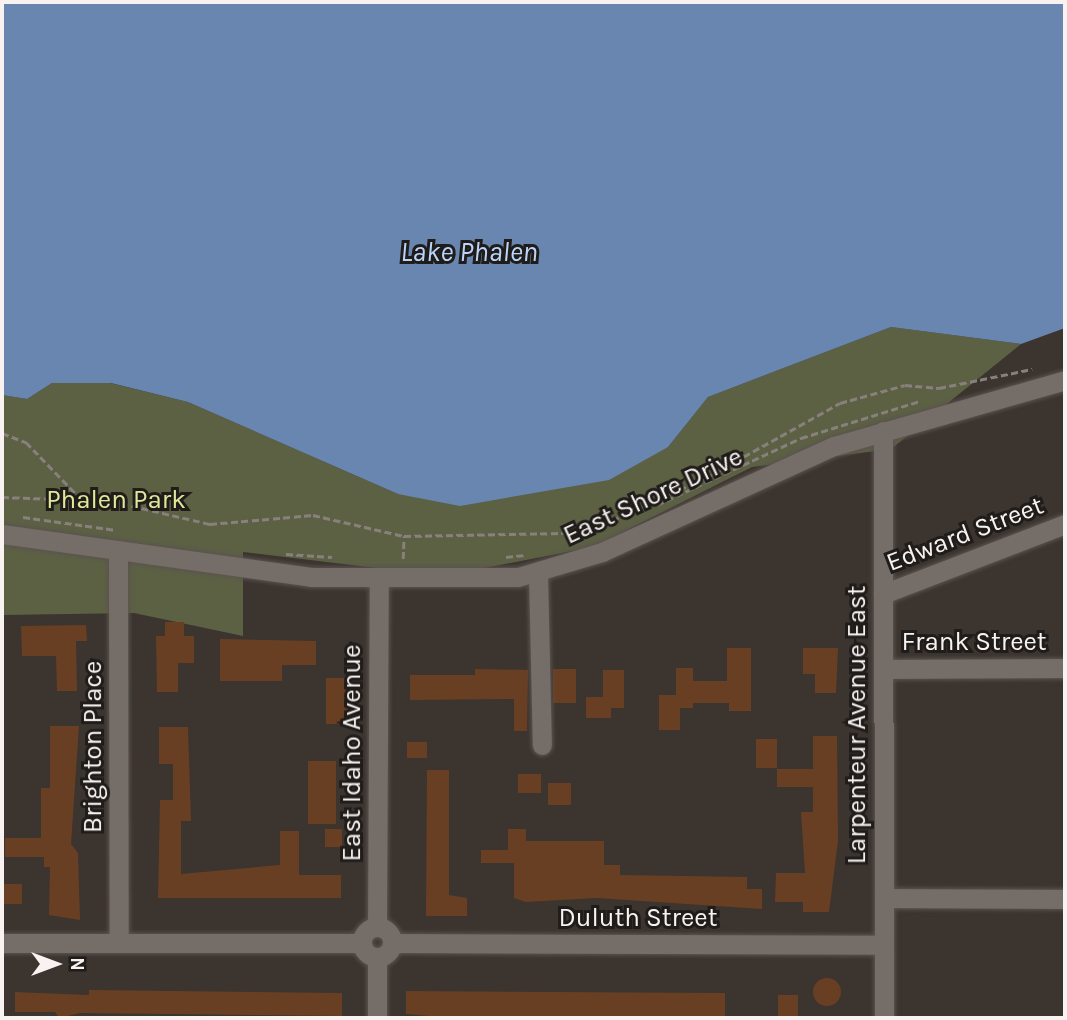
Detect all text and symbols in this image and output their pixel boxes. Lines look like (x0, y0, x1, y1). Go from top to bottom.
water label: Lake Phalen (400, 235, 538, 269)
street label: East Shore Drive (559, 441, 747, 551)
park label: Phalen Park (46, 484, 186, 516)
street label: Edward Street (882, 490, 1048, 578)
street label: Larpenteur Avenue East (841, 586, 873, 864)
street label: Frank Street (901, 626, 1047, 658)
street label: East Idaho Avenue (336, 644, 368, 862)
street label: Brighton Place (77, 661, 109, 833)
street label: Duluth Street (559, 902, 717, 934)
north arrow (21, 929, 91, 999)
text: N (66, 957, 88, 971)

